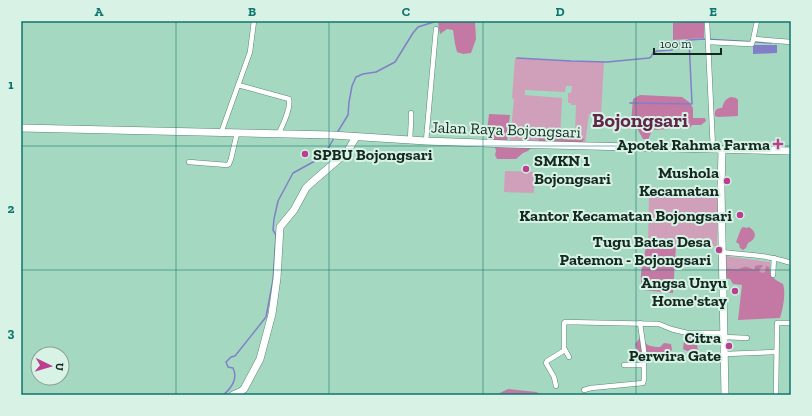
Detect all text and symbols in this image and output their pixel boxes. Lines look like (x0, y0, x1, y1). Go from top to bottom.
text: A (95, 4, 104, 19)
text: B (248, 4, 256, 19)
text: C (402, 4, 410, 19)
text: D (555, 4, 565, 19)
text: E (709, 4, 717, 19)
scale bar (654, 30, 721, 56)
text: 100 m (660, 37, 692, 51)
text: 1 (8, 77, 14, 92)
district label: Bojongsari (592, 108, 688, 132)
street label: Jalan Raya Bojongsari (431, 117, 582, 142)
place label: Apotek Rahma Farma (617, 135, 770, 154)
marker: Apotek Rahma Farma (773, 139, 783, 149)
place label: SPBU Bojongsari (313, 145, 433, 164)
marker: SPBU Bojongsari (300, 149, 310, 159)
place label: SMKN 1 Bojongsari (534, 151, 611, 188)
place label: Mushola Kecamatan (639, 163, 719, 200)
marker: SMKN 1 Bojongsari (521, 164, 531, 174)
marker: Mushola Kecamatan (722, 176, 732, 186)
text: 2 (8, 201, 15, 216)
place label: Kantor Kecamatan Bojongsari (519, 206, 732, 225)
marker: Kantor Kecamatan Bojongsari (735, 210, 745, 220)
place label: Tugu Batas Desa Patemon - Bojongsari (560, 232, 711, 269)
marker: Tugu Batas Desa Patemon - Bojongsari (714, 245, 724, 255)
place label: Angsa Unyu Home'stay (641, 273, 728, 310)
marker: Angsa Unyu Home'stay (730, 286, 740, 296)
text: 3 (8, 325, 15, 340)
place label: Citra Perwira Gate (629, 328, 721, 365)
marker: Citra Perwira Gate (724, 341, 734, 351)
north arrow (30, 346, 70, 386)
text: U (53, 362, 66, 371)

